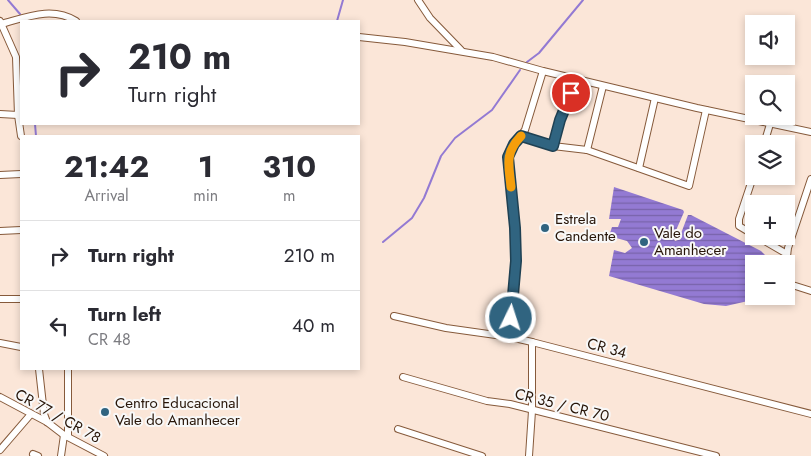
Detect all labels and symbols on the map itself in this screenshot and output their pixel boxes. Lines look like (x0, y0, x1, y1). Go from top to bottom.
pin (550, 72, 592, 114)
place label: Estrela Candente (555, 208, 616, 247)
marker: Estrela Candente (539, 222, 551, 234)
place label: Vale do Amanhecer (654, 222, 727, 261)
marker: Vale do Amanhecer (638, 236, 650, 248)
position arrow (484, 291, 536, 343)
street label: CR 34 (585, 332, 629, 364)
street label: CR 77 / CR 78 (11, 383, 105, 449)
street label: CR 35 / CR 70 (512, 383, 612, 427)
place label: Centro Educacional Vale do Amanhecer (115, 392, 241, 431)
marker: Centro Educacional Vale do Amanhecer (99, 406, 111, 418)

